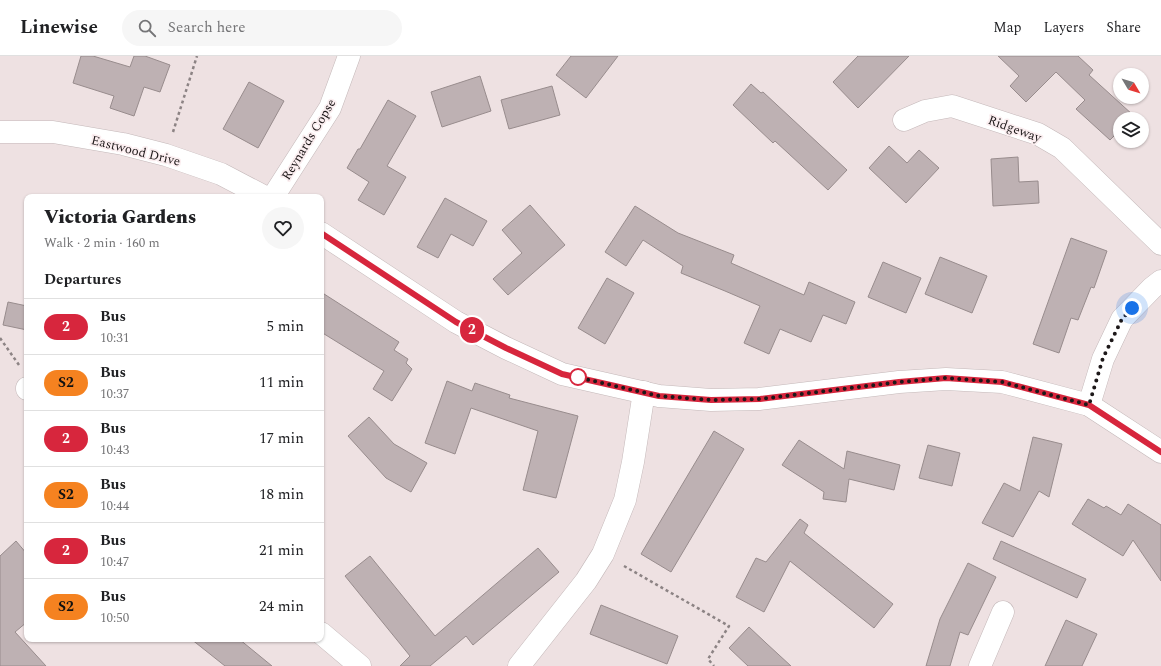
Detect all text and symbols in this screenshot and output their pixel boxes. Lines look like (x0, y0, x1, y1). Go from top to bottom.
search box (122, 10, 402, 46)
text: Linewise (20, 13, 98, 42)
text: Search here (168, 16, 246, 39)
icon: search (136, 17, 158, 39)
text: Map (993, 17, 1022, 38)
text: Layers (1044, 17, 1084, 38)
text: Share (1106, 17, 1141, 38)
north arrow (1113, 68, 1149, 104)
map controls (1113, 68, 1149, 148)
street label: Reynards Copse (277, 95, 341, 184)
street label: Ridgeway (985, 110, 1045, 148)
button: layers (1113, 112, 1149, 148)
street label: Eastwood Drive (89, 130, 182, 172)
text: Victoria Gardens (44, 203, 196, 232)
button: heart (262, 207, 304, 249)
text: Walk · 2 min · 160 m (44, 233, 160, 253)
text: Departures (44, 268, 122, 291)
your location (1122, 298, 1142, 318)
text: Bus (100, 305, 126, 328)
text: 5 min (266, 315, 304, 338)
text: 2 (62, 316, 70, 337)
line badge: 2 (459, 317, 485, 343)
text: 2 (468, 319, 476, 340)
text: 10:31 (100, 328, 129, 348)
text: Bus (100, 361, 126, 384)
unlabelled marker (569, 368, 587, 386)
text: 11 min (259, 371, 304, 394)
text: S2 (58, 372, 74, 393)
text: 10:37 (100, 384, 129, 404)
text: Bus (100, 417, 126, 440)
text: 17 min (259, 427, 304, 450)
text: 2 (62, 428, 70, 449)
text: 10:43 (100, 440, 129, 460)
text: Bus (100, 473, 126, 496)
text: 18 min (259, 483, 304, 506)
text: S2 (58, 484, 74, 505)
text: 10:44 (100, 496, 129, 516)
text: Bus (100, 529, 126, 552)
text: 21 min (259, 539, 304, 562)
text: 2 (62, 540, 70, 561)
text: 10:47 (100, 552, 129, 572)
text: Bus (100, 585, 126, 608)
text: 24 min (259, 595, 304, 618)
text: S2 (58, 596, 74, 617)
text: 10:50 (100, 608, 129, 628)

